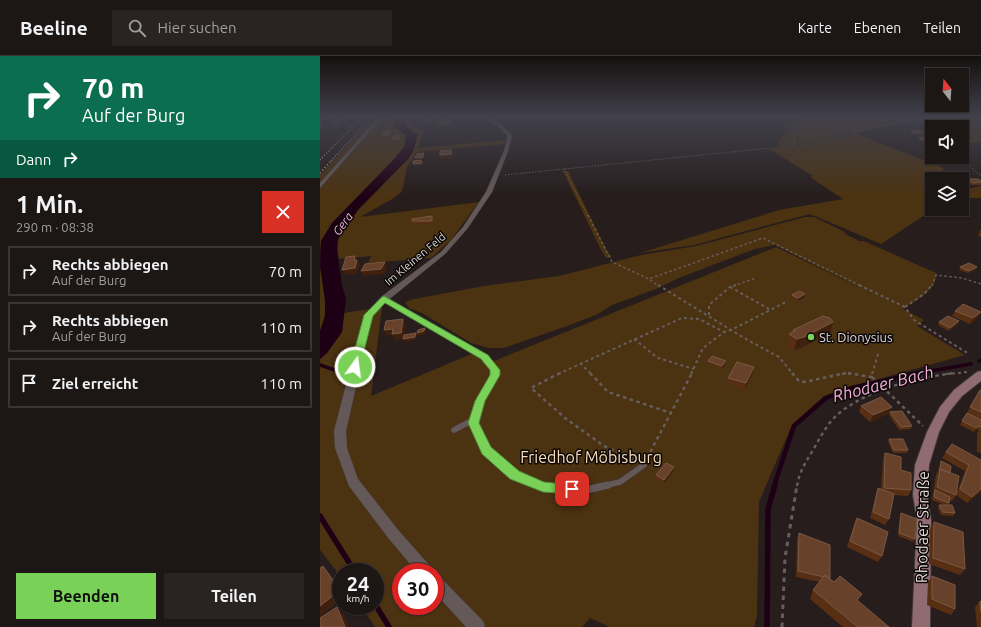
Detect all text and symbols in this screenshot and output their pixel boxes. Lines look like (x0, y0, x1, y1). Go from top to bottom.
search box (112, 10, 392, 46)
text: Beeline (20, 17, 88, 39)
icon: search (126, 17, 148, 39)
text: Hier suchen (158, 19, 237, 36)
text: Karte (798, 20, 832, 36)
text: Ebenen (854, 20, 901, 36)
text: Teilen (923, 20, 961, 36)
north arrow (925, 68, 969, 112)
map controls (925, 68, 969, 216)
icon: right (16, 72, 68, 124)
text: 70 m (82, 72, 144, 103)
text: Auf der Burg (82, 105, 185, 125)
button: sound (925, 120, 969, 164)
icon: right (59, 148, 81, 170)
text: Dann (16, 151, 51, 168)
button: layers (925, 172, 969, 216)
text: 1 Min. (16, 191, 83, 218)
button: close (262, 191, 304, 233)
water label: Gera (330, 209, 355, 238)
text: 290 m · 08:38 (16, 220, 94, 234)
street label: Im Kleinen Feld (382, 230, 448, 288)
text: Rechts abbiegen (52, 256, 169, 273)
icon: right (18, 260, 40, 282)
text: 70 m (269, 263, 302, 280)
text: Auf der Burg (52, 273, 127, 287)
text: Rechts abbiegen (52, 312, 169, 329)
icon: right (18, 316, 40, 338)
text: 110 m (260, 319, 302, 336)
text: Auf der Burg (52, 329, 127, 343)
place label: St. Dionysius (819, 330, 893, 344)
marker: St. Dionysius (806, 332, 816, 342)
position arrow (334, 346, 376, 388)
water label: Rhodaer Bach (830, 362, 935, 405)
icon: arrive (18, 372, 40, 394)
text: Ziel erreicht (52, 375, 138, 392)
text: 110 m (260, 375, 302, 392)
park label: Friedhof Möbisburg (520, 448, 662, 466)
street label: Rhodaer Straße (912, 471, 932, 583)
pin (555, 472, 589, 506)
icon: arrive (561, 478, 583, 500)
speed limit sign: 30 (392, 563, 444, 615)
text: 24 (347, 572, 369, 595)
button: Beenden (16, 573, 156, 619)
button: Teilen (164, 573, 304, 619)
text: km/h (346, 593, 370, 604)

